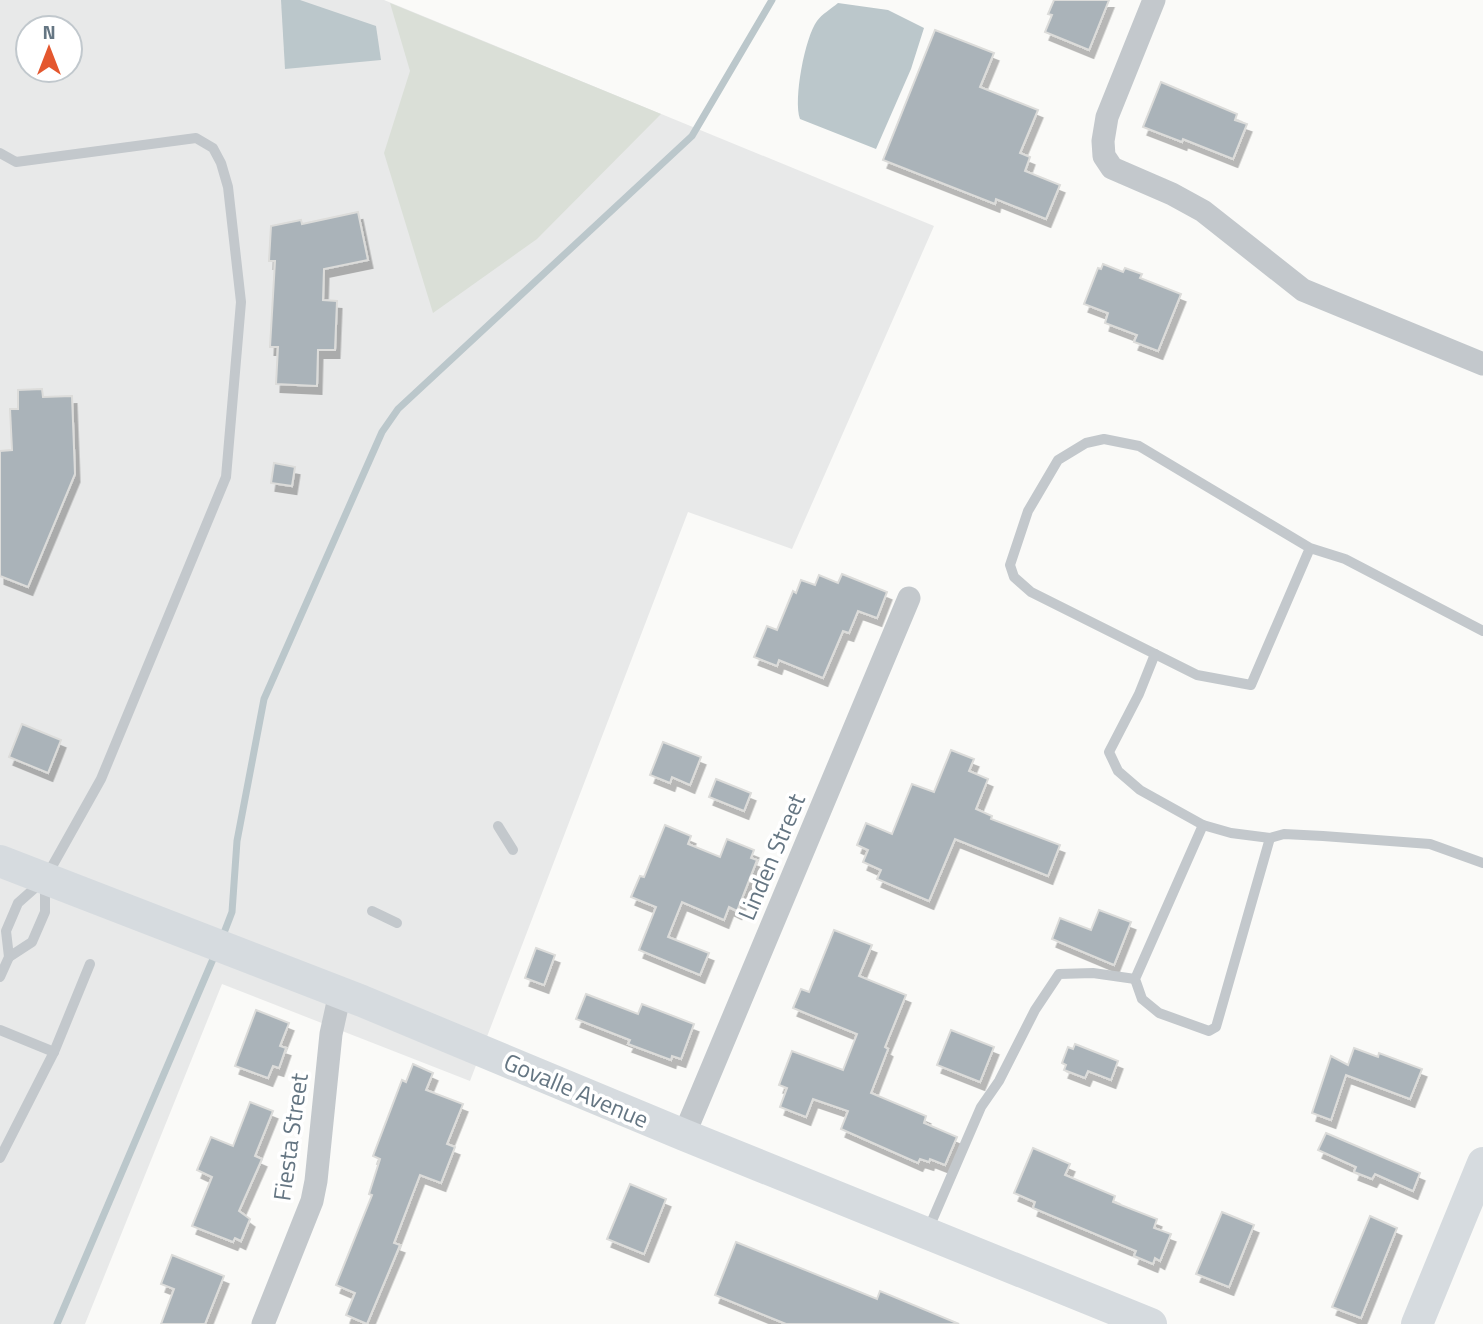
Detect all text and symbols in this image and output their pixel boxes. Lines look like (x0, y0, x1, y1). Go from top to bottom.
north arrow (14, 14, 84, 84)
text: N (42, 17, 56, 46)
street label: Linden Street (728, 787, 814, 926)
street label: Govalle Avenue (498, 1043, 654, 1137)
street label: Fiesta Street (263, 1070, 317, 1203)

